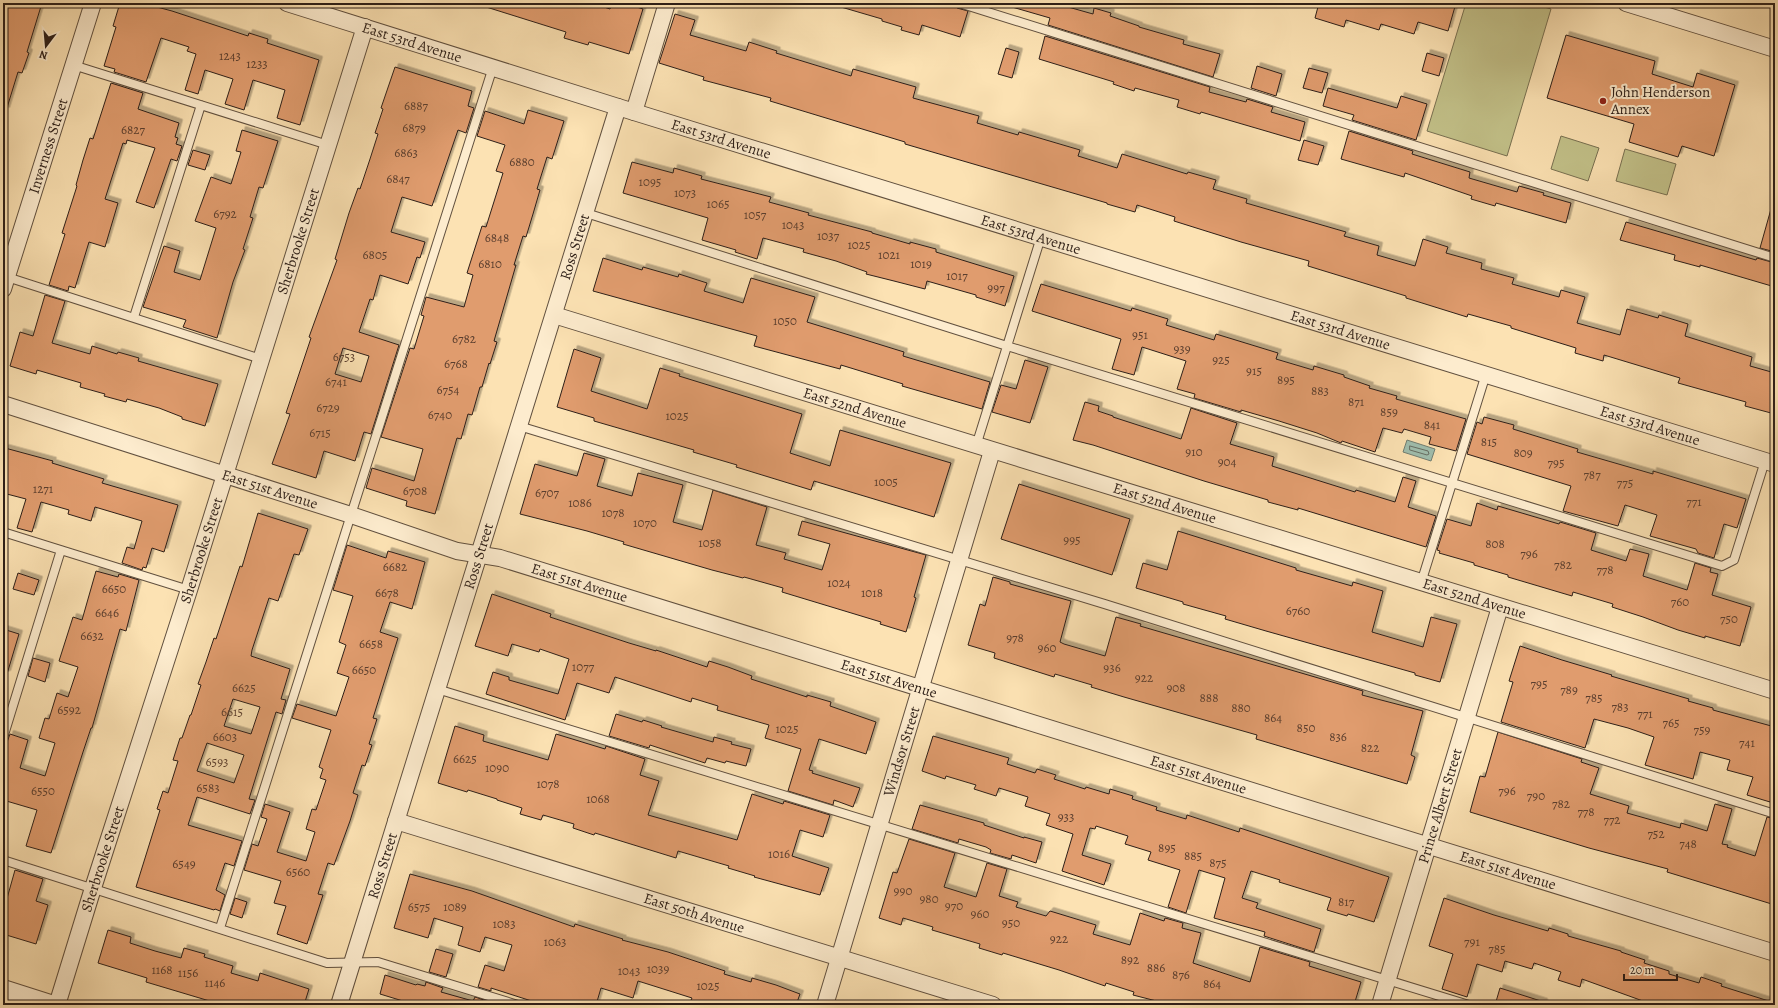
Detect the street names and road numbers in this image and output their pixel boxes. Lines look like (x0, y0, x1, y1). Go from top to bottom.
street label: East 53rd Avenue (360, 17, 465, 67)
street label: Inverness Street (24, 96, 72, 196)
street label: East 53rd Avenue (669, 114, 774, 164)
street label: Sherbrooke Street (272, 185, 324, 297)
street label: East 53rd Avenue (978, 210, 1084, 259)
street label: Ross Street (555, 211, 594, 282)
street label: East 53rd Avenue (1288, 305, 1393, 355)
street label: East 52nd Avenue (801, 382, 909, 433)
street label: East 53rd Avenue (1598, 401, 1703, 450)
street label: East 51st Avenue (219, 464, 321, 514)
street label: East 52nd Avenue (1111, 478, 1219, 528)
street label: Sherbrooke Street (175, 495, 227, 606)
street label: Ross Street (459, 521, 498, 592)
street label: East 51st Avenue (529, 558, 630, 607)
street label: East 52nd Avenue (1420, 573, 1529, 624)
street label: East 51st Avenue (838, 654, 940, 703)
street label: Windsor Street (878, 704, 925, 800)
street label: Prince Albert Street (1413, 746, 1467, 866)
street label: East 51st Avenue (1148, 750, 1249, 799)
street label: Sherbrooke Street (76, 803, 129, 914)
street label: Ross Street (363, 830, 402, 901)
street label: East 51st Avenue (1457, 846, 1559, 895)
street label: East 50th Avenue (641, 888, 747, 938)

